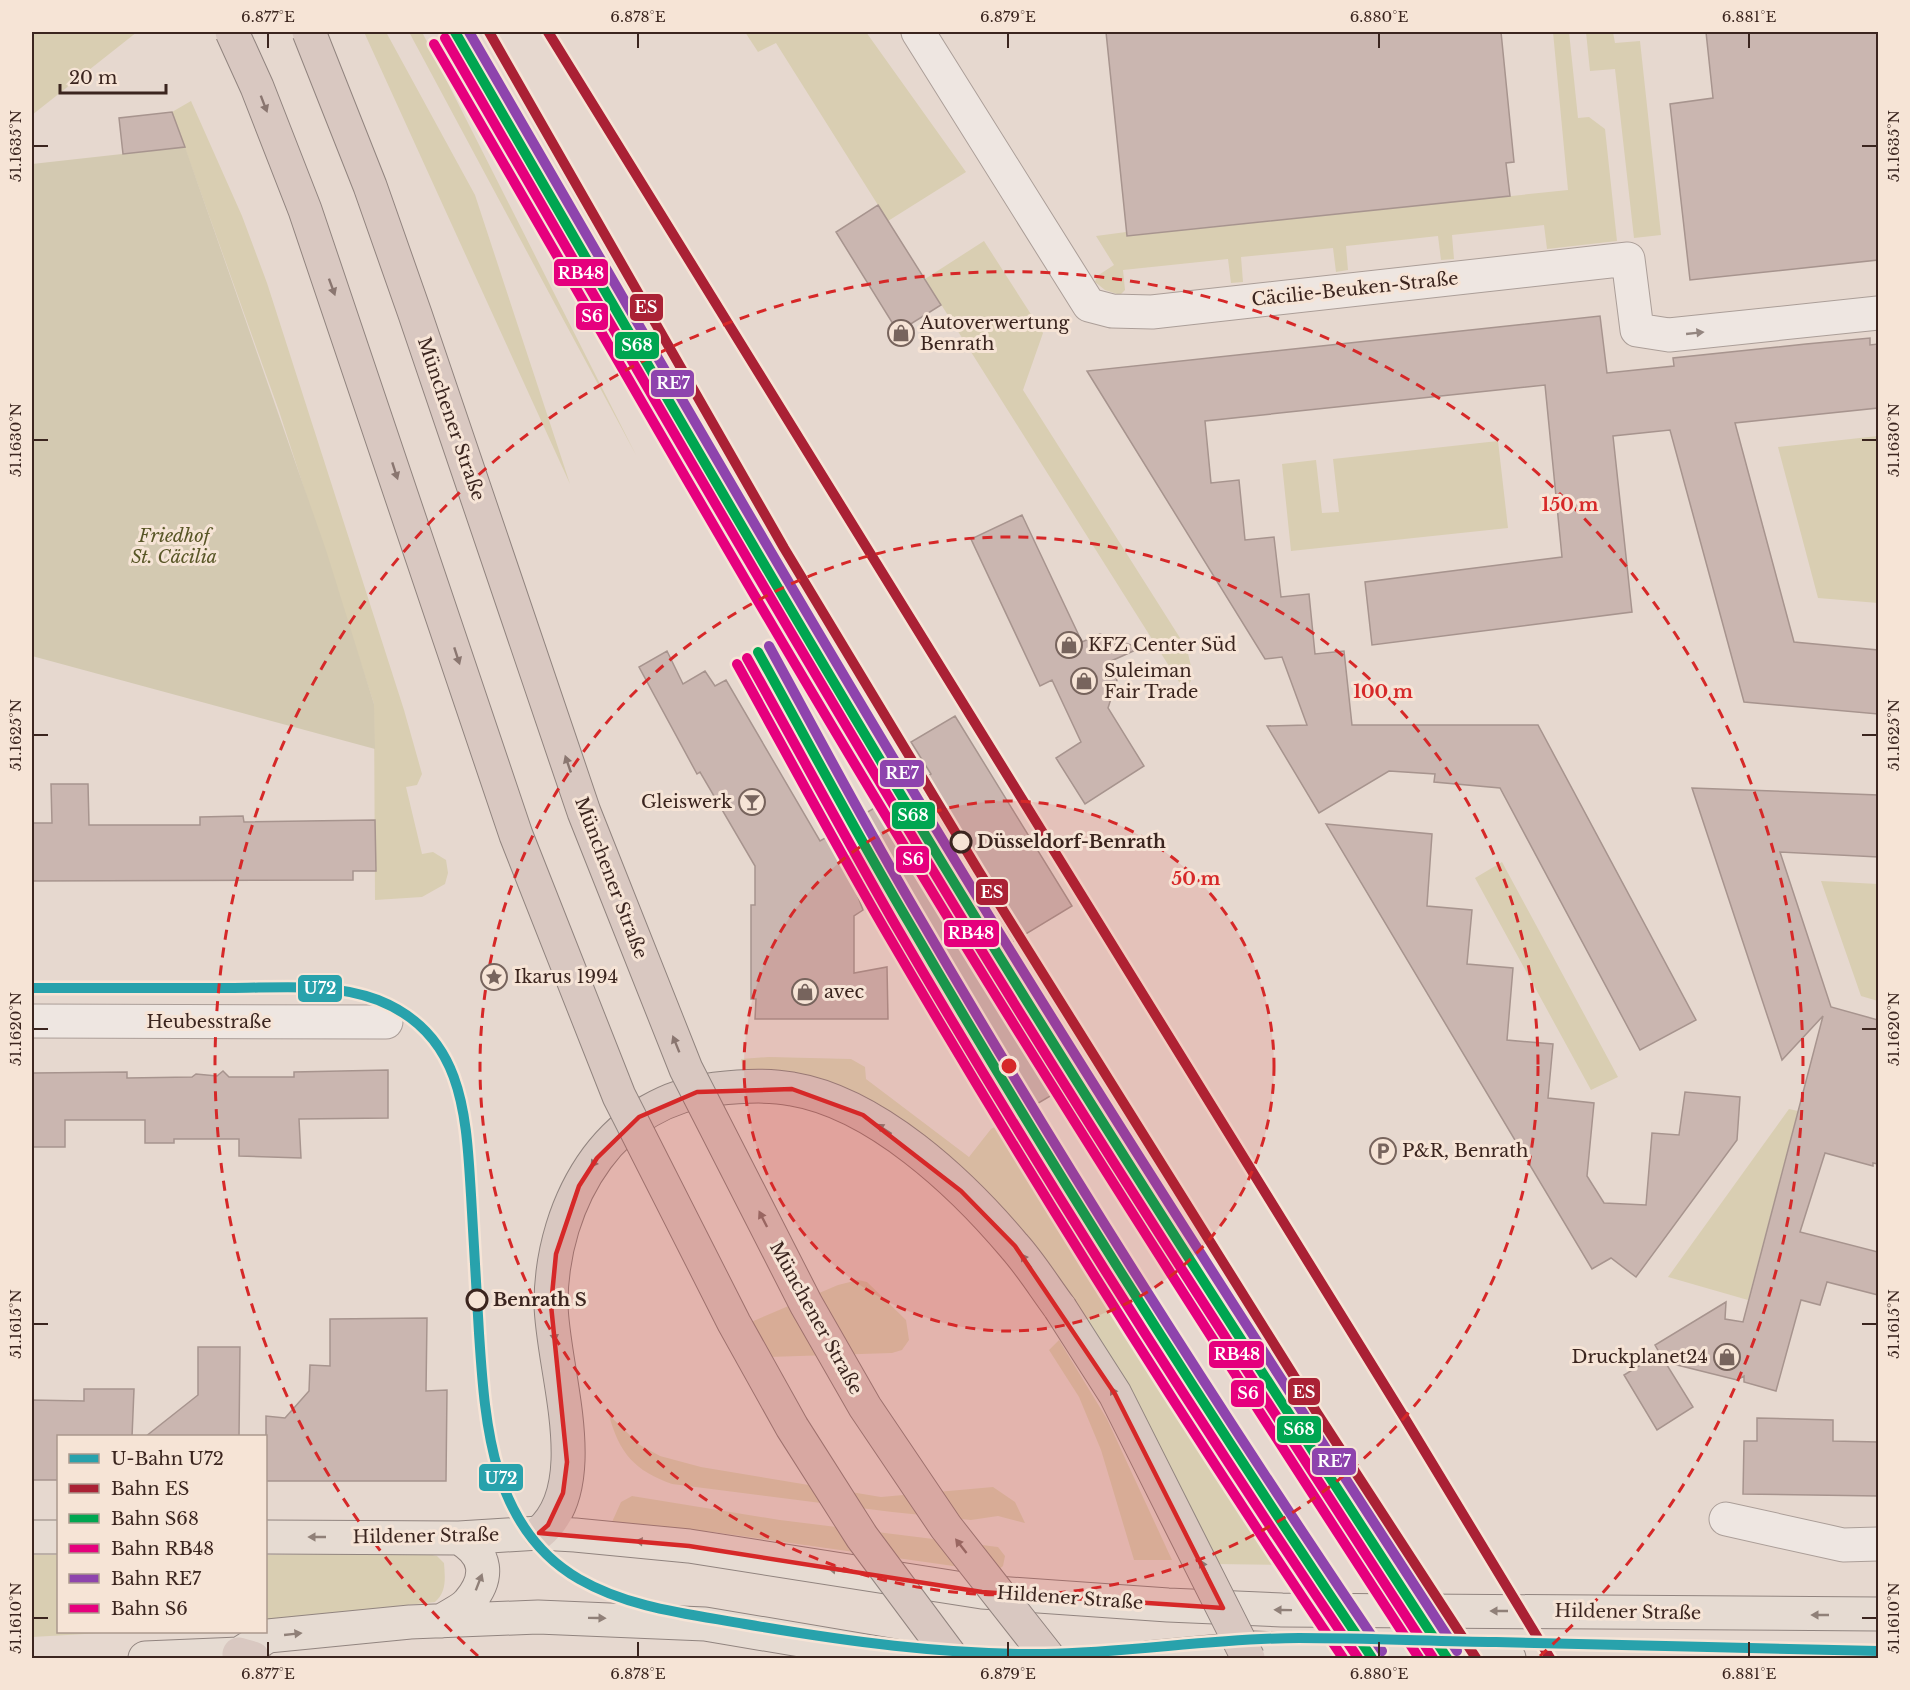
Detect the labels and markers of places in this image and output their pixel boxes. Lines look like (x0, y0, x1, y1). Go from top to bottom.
place label: Autoverwertung Benrath (919, 312, 1070, 355)
shop icon: Autoverwertung Benrath (886, 318, 916, 348)
shop icon: KFZ Center Süd (1054, 630, 1084, 660)
place label: KFZ Center Süd (1088, 634, 1236, 656)
place label: Suleiman Fair Trade (1104, 660, 1198, 703)
shop icon: Suleiman Fair Trade (1069, 666, 1099, 696)
bar icon: Gleiswerk (737, 787, 767, 817)
place label: Gleiswerk (641, 791, 732, 813)
marker: Düsseldorf-Benrath (950, 831, 972, 853)
place label: Düsseldorf-Benrath (977, 831, 1166, 853)
place icon: Ikarus 1994 (479, 962, 509, 992)
place label: Ikarus 1994 (514, 966, 618, 988)
shop icon: avec (790, 977, 820, 1007)
place label: avec (824, 981, 865, 1003)
centre of rings (999, 1056, 1019, 1076)
parking icon: P&R, Benrath (1368, 1136, 1398, 1166)
place label: P&R, Benrath (1402, 1140, 1528, 1162)
marker: Benrath S (466, 1289, 488, 1311)
place label: Benrath S (493, 1289, 587, 1311)
shop icon: Druckplanet24 (1712, 1342, 1742, 1372)
place label: Druckplanet24 (1572, 1346, 1708, 1368)

